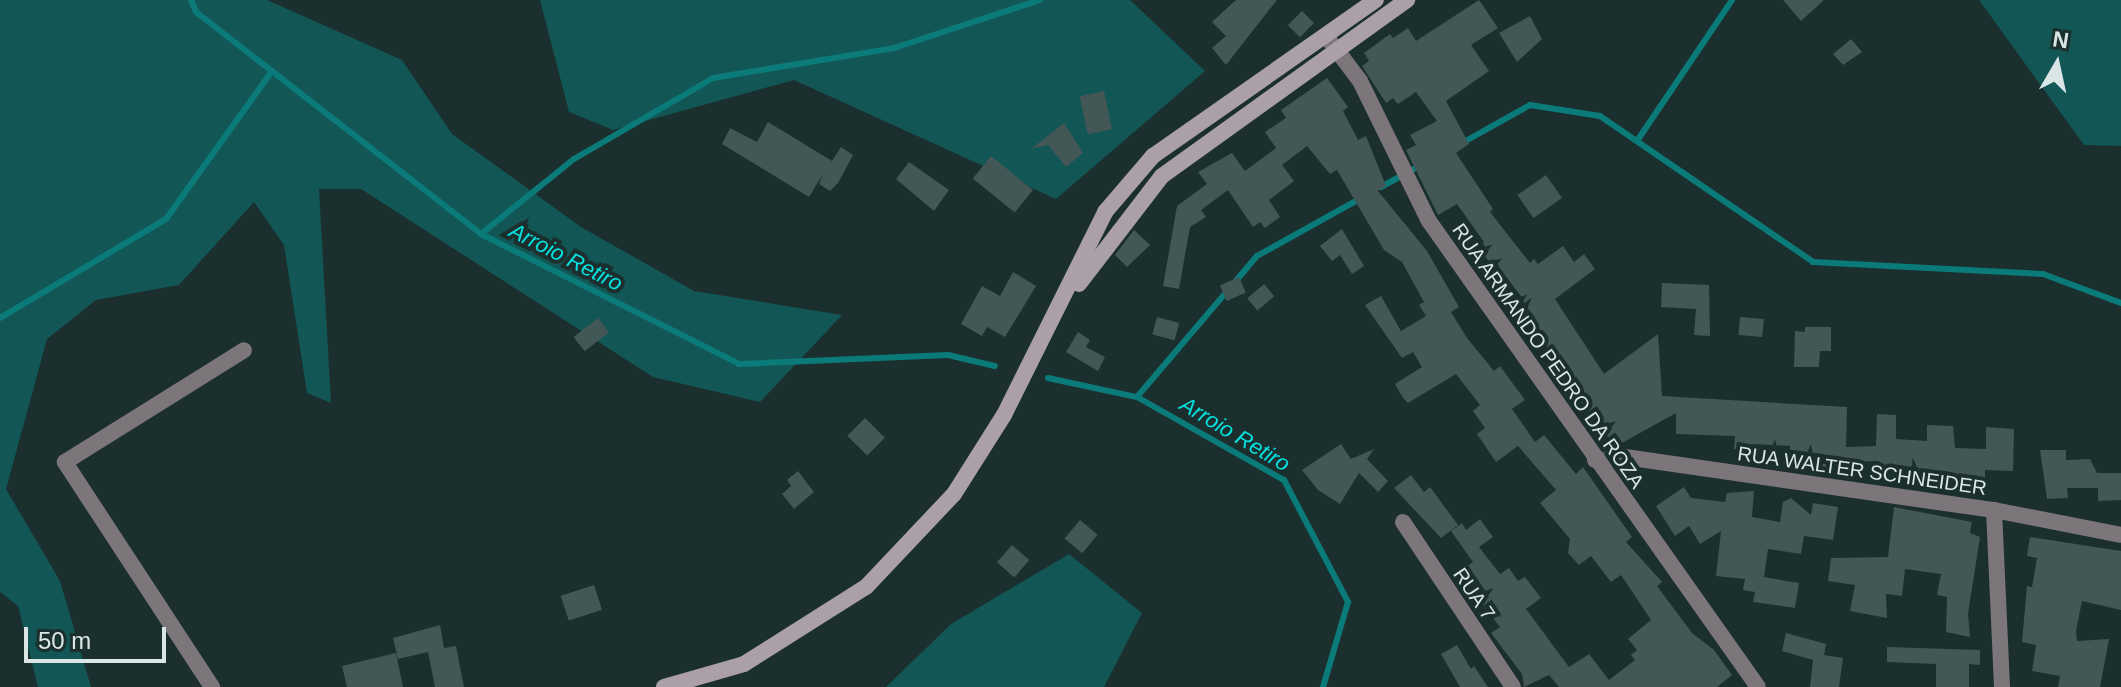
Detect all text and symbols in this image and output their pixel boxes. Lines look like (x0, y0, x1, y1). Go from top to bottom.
north arrow (2017, 24, 2097, 104)
text: N (2051, 26, 2071, 53)
water label: Arroio Retiro (505, 217, 627, 297)
street label: RUA ARMANDO PEDRO DA ROZA (1446, 218, 1650, 494)
water label: Arroio Retiro (1175, 391, 1295, 477)
street label: RUA WALTER SCHNEIDER (1735, 442, 1989, 500)
street label: RUA 7 (1448, 563, 1500, 625)
scale bar (28, 611, 170, 661)
text: 50 m (38, 627, 91, 654)

